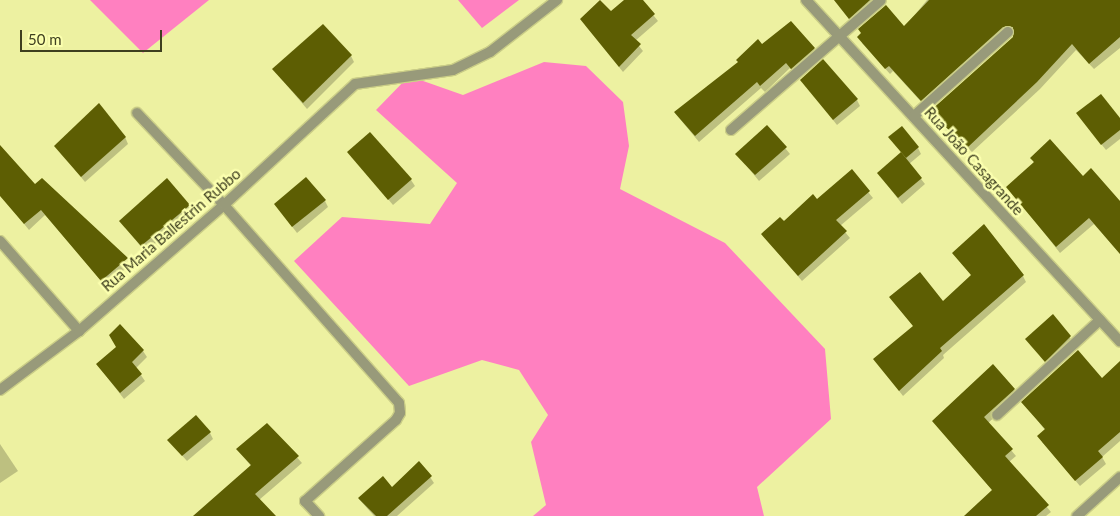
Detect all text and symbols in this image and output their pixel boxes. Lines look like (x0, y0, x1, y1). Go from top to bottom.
scale bar (22, 20, 165, 52)
text: 50 m (28, 30, 62, 48)
street label: Rua João Casagrande (921, 103, 1027, 219)
street label: Rua Maria Ballestrin Rubbo (98, 165, 244, 295)

